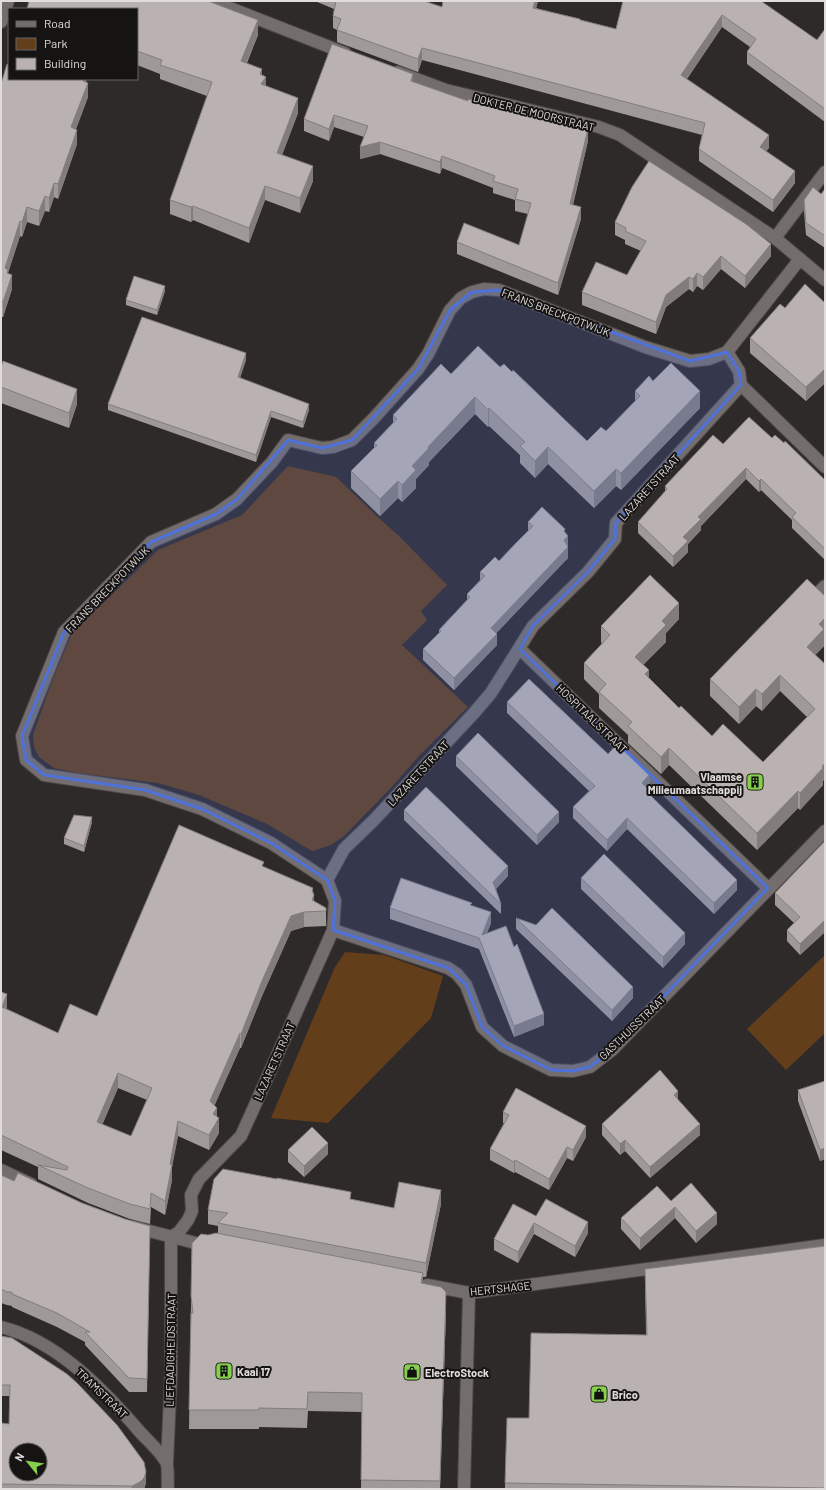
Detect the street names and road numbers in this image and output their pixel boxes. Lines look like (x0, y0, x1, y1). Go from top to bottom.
street label: DOKTER DE MOORSTRAAT (472, 91, 596, 133)
street label: FRANS BRECKPOTWIJK (500, 285, 612, 339)
street label: LAZARETSTRAAT (616, 451, 682, 523)
street label: FRANS BRECKPOTWIJK (62, 543, 152, 635)
street label: HOSPITAALSTRAAT (554, 681, 630, 755)
street label: LAZARETSTRAAT (384, 738, 452, 808)
street label: GASTHUISSTRAAT (596, 992, 668, 1062)
street label: LAZARETSTRAAT (251, 1020, 297, 1102)
street label: HERTSHAGE (469, 1278, 531, 1298)
street label: LIEFDADIGHEIDSTRAAT (163, 1293, 177, 1407)
street label: TRAMSTRAAT (74, 1365, 130, 1421)

